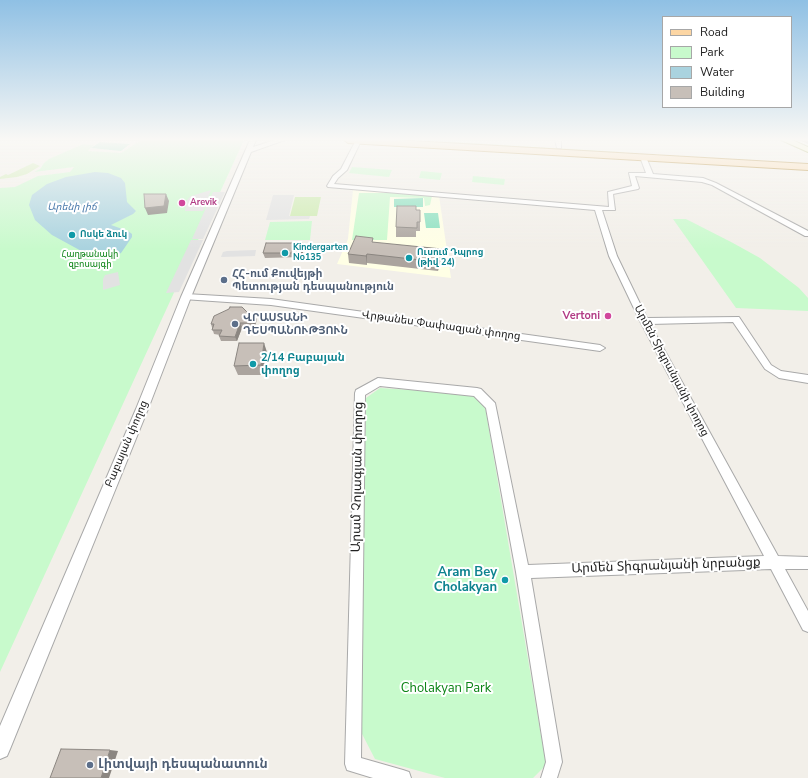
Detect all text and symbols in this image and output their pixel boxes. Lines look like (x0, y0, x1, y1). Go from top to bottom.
legend (662, 16, 792, 108)
text: Road (700, 24, 728, 40)
text: Park (700, 44, 724, 60)
text: Water (700, 64, 734, 80)
text: Building (700, 84, 745, 100)
marker: Arevik (177, 198, 187, 208)
place label: Arevik (190, 198, 217, 208)
water label: Արենի լիճ (47, 202, 97, 214)
marker: Ոսկե ձուկ (67, 230, 77, 240)
place label: Ոսկե ձուկ (80, 230, 127, 240)
place label: Kindergarten No135 (293, 243, 348, 264)
marker: Kindergarten No135 (280, 248, 290, 258)
place label: Ուսում Դպրոց (թիվ 24) (417, 248, 483, 269)
park label: Հաղթանակի զբոսայգի (62, 250, 118, 271)
marker: Ուսում Դպրոց (թիվ 24) (404, 253, 414, 263)
place label: ՀՀ-ում Քուվեյթի Պետության դեսպանություն (232, 267, 394, 293)
marker: ՀՀ-ում Քուվեյթի Պետության դեսպանություն (219, 275, 229, 285)
street label: Արմեն Տիգրանյանի փողոց (631, 303, 711, 439)
street label: Վրթանես Փափազյան փողոց (361, 308, 521, 344)
place label: Vertoni (563, 309, 600, 323)
place label: ՎՐԱՍՏԱՆԻ ԴԵՍՊԱՆՈՒԹՅՈՒՆ (243, 311, 348, 337)
marker: Vertoni (603, 311, 613, 321)
marker: ՎՐԱՍՏԱՆԻ ԴԵՍՊԱՆՈՒԹՅՈՒՆ (230, 319, 240, 329)
place label: 2/14 Բաբայան փողոց (261, 351, 345, 377)
marker: 2/14 Բաբայան փողոց (248, 359, 258, 369)
street label: Բաբայան փողոց (103, 399, 151, 489)
street label: Արամ Չոլագյան փողոց (349, 401, 367, 553)
street label: Արմեն Տիգրանյանի նրբանցք (571, 555, 761, 577)
place label: Aram Bey Cholakyan (434, 565, 497, 596)
marker: Aram Bey Cholakyan (500, 575, 510, 585)
park label: Cholakyan Park (401, 681, 491, 697)
place label: Լիտվայի դեսպանատուն (98, 757, 268, 773)
marker: Լիտվայի դեսպանատուն (85, 760, 95, 770)

